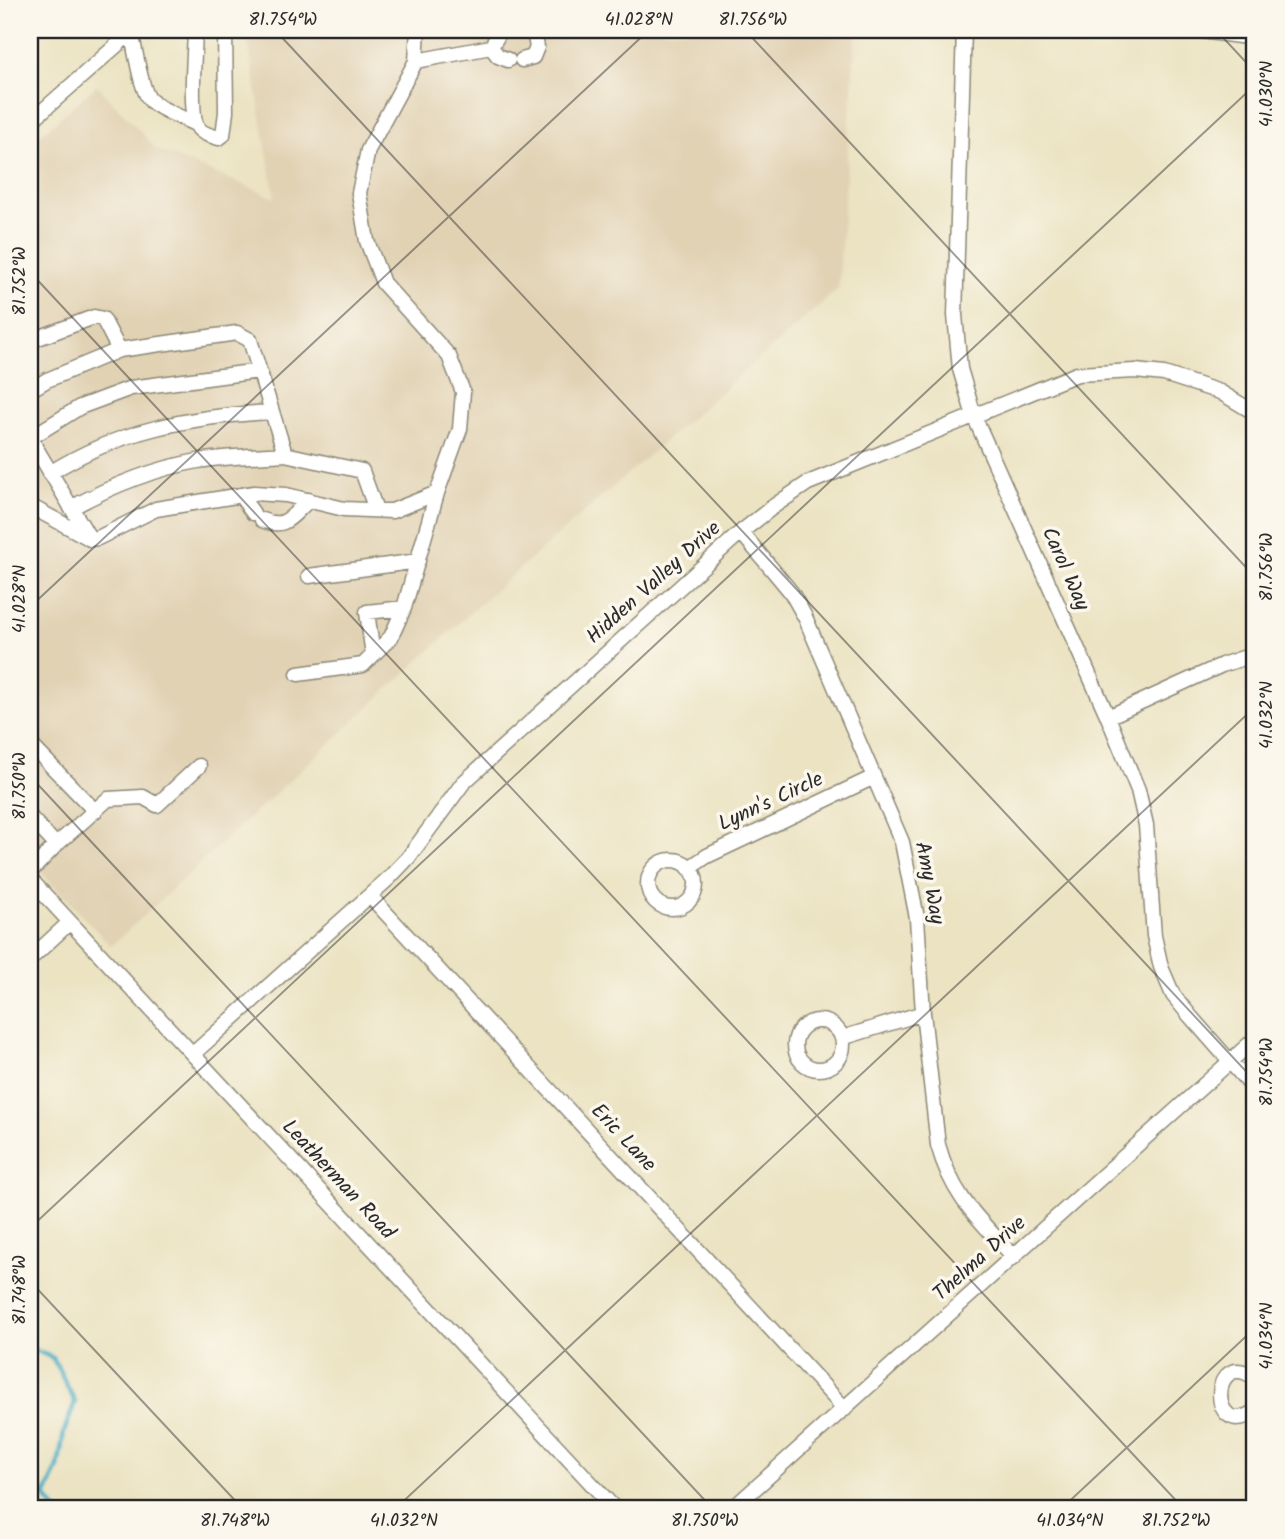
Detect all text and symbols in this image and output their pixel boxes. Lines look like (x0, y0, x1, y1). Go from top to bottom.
text: 81.754°W (249, 6, 317, 35)
text: 41.028°N (605, 6, 673, 35)
text: 81.756°W (719, 6, 787, 35)
text: 41.030°N (1253, 61, 1282, 127)
text: 81.752°W (6, 246, 35, 316)
street label: Hidden Valley Drive (579, 513, 729, 653)
street label: Carol Way (1032, 522, 1098, 616)
text: 81.756°W (1253, 533, 1282, 601)
text: 41.028°N (6, 565, 35, 633)
text: 41.032°N (1253, 681, 1282, 749)
text: 81.750°W (6, 752, 35, 820)
street label: Lynn's Circle (713, 763, 829, 841)
street label: Amy Way (905, 839, 953, 927)
text: 81.754°W (1253, 1038, 1282, 1106)
street label: Eric Lane (582, 1096, 664, 1180)
street label: Leatherman Road (273, 1112, 403, 1248)
street label: Thelma Drive (926, 1208, 1035, 1310)
text: 81.748°W (6, 1255, 35, 1325)
text: 41.034°N (1253, 1302, 1282, 1370)
text: 81.748°W (200, 1507, 270, 1536)
text: 41.032°N (370, 1507, 438, 1536)
text: 81.750°W (671, 1507, 739, 1536)
text: 41.034°N (1036, 1507, 1104, 1536)
text: 81.752°W (1141, 1507, 1211, 1536)

